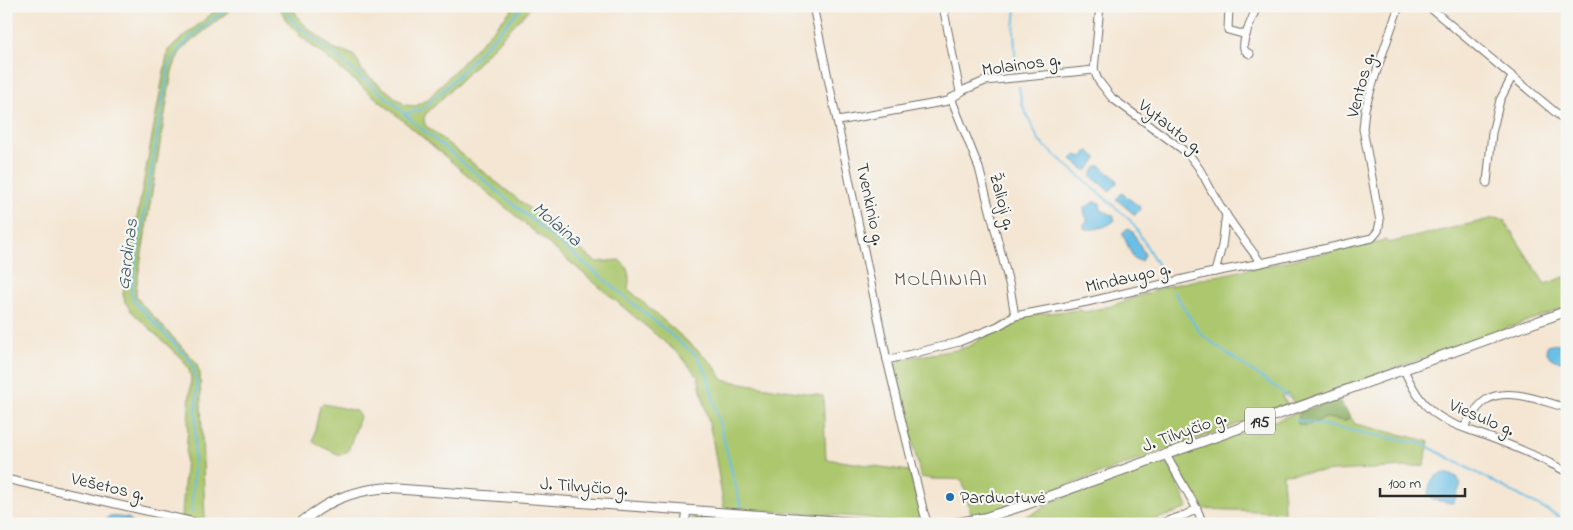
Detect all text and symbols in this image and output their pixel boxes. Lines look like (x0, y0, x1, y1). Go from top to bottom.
street label: Molainos g. (980, 48, 1063, 85)
street label: Ventos g. (1341, 50, 1384, 122)
street label: Vytauto g. (1130, 93, 1208, 162)
street label: Tvenkinio g. (847, 161, 891, 249)
street label: Žalioji g. (980, 170, 1021, 234)
water label: Molaina (526, 196, 588, 254)
water label: Gardinas (111, 217, 146, 291)
street label: Mindaugo g. (1083, 256, 1174, 302)
district label: MOLAINIAI (894, 266, 988, 295)
street label: Viesulo g. (1443, 393, 1518, 445)
street label: J. Tilvyčio g. (1139, 406, 1231, 461)
road number: 195 (1245, 408, 1275, 434)
scale bar (1380, 465, 1466, 497)
street label: Vešetos g. (67, 467, 147, 510)
street label: J. Tilvyčio g. (539, 472, 629, 505)
text: 100 m (1388, 473, 1421, 495)
place label: Parduotuvė (960, 486, 1047, 512)
marker: Parduotuvė (944, 491, 956, 503)

